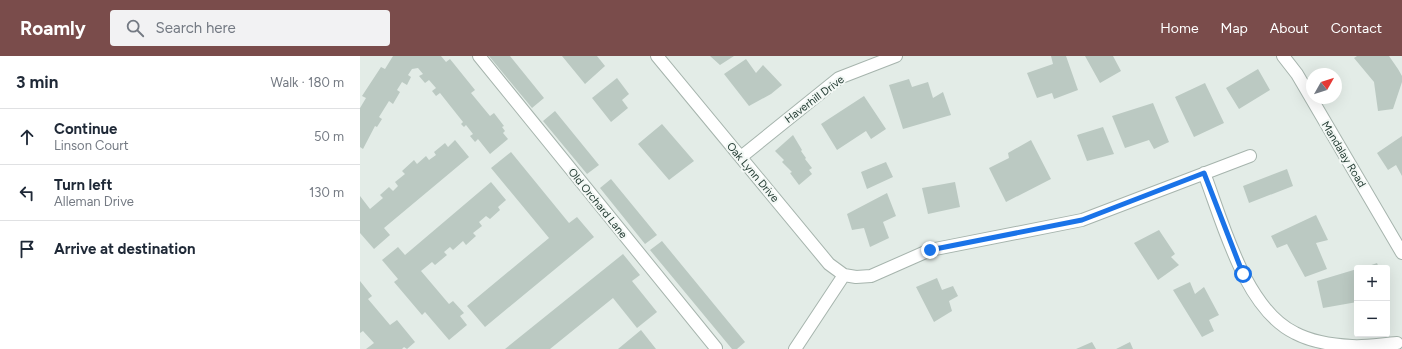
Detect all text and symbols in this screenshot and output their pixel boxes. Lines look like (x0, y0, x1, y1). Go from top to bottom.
search box (110, 10, 390, 46)
text: Roamly (20, 17, 86, 40)
icon: search (124, 17, 146, 39)
text: Search here (156, 19, 236, 37)
text: Home (1160, 20, 1199, 37)
text: Map (1221, 20, 1248, 37)
text: About (1270, 20, 1309, 37)
text: Contact (1331, 20, 1382, 37)
north arrow (1306, 68, 1342, 104)
text: 3 min (16, 72, 58, 92)
street label: Haverhill Drive (782, 73, 846, 126)
text: Walk · 180 m (271, 75, 344, 90)
street label: Mandalay Road (1319, 119, 1368, 190)
text: Continue (54, 120, 117, 138)
icon: ahead (16, 126, 38, 148)
text: 50 m (314, 129, 344, 144)
text: Linson Court (54, 138, 129, 153)
street label: Oak Lynn Drive (724, 140, 781, 205)
street label: Old Orchard Lane (565, 166, 630, 241)
text: Turn left (54, 176, 112, 194)
icon: left (16, 182, 38, 204)
text: 130 m (309, 185, 344, 200)
text: Alleman Drive (54, 194, 134, 209)
icon: arrive (16, 238, 38, 260)
text: Arrive at destination (54, 240, 195, 258)
route end (921, 241, 939, 259)
route start (1234, 265, 1252, 283)
map controls (1354, 265, 1390, 337)
button: + (1354, 265, 1390, 301)
button: − (1354, 301, 1390, 337)

